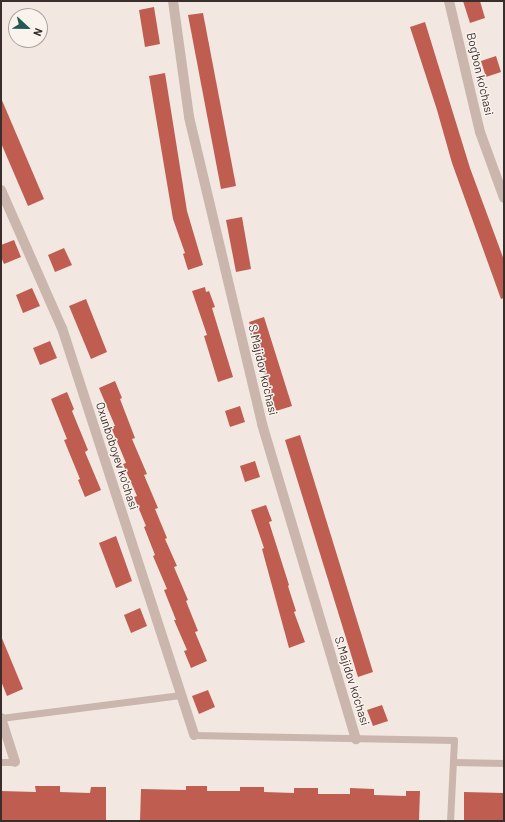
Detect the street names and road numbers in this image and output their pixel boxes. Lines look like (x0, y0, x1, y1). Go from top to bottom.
street label: Bog'bon ko'chasi (463, 31, 497, 117)
street label: S.Majidov ko'chasi (246, 323, 280, 417)
street label: Oxunboboyev ko'chasi (93, 400, 141, 512)
street label: S.Majidov ko'chasi (332, 635, 372, 727)

